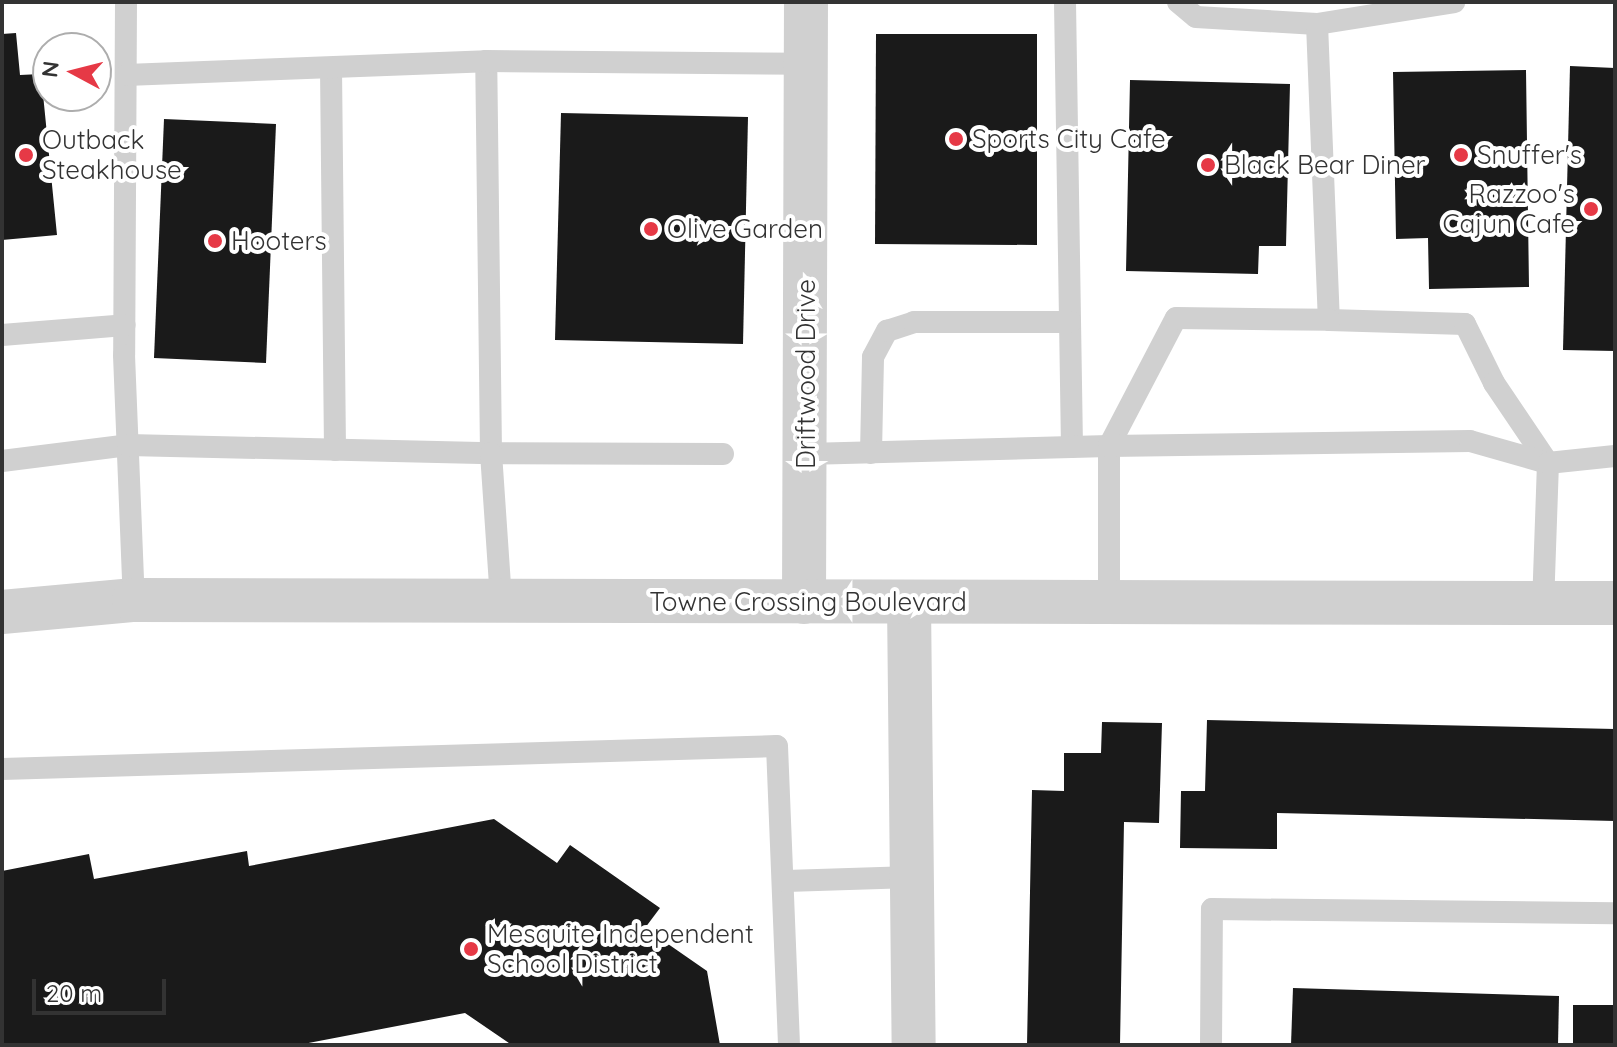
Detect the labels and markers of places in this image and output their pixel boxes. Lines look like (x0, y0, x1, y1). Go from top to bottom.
place label: Sports City Cafe (972, 123, 1166, 155)
place label: Outback Steakhouse (42, 124, 182, 186)
marker: Sports City Cafe (947, 130, 965, 148)
place label: Snuffer's (1477, 139, 1582, 171)
marker: Outback Steakhouse (17, 146, 35, 164)
marker: Snuffer's (1452, 146, 1470, 164)
place label: Black Bear Diner (1224, 149, 1426, 181)
marker: Black Bear Diner (1199, 156, 1217, 174)
place label: Razzoo's Cajun Cafe (1443, 178, 1575, 240)
marker: Razzoo's Cajun Cafe (1582, 200, 1600, 218)
place label: Olive Garden (667, 213, 823, 245)
marker: Olive Garden (642, 220, 660, 238)
place label: Hooters (231, 225, 327, 257)
marker: Hooters (206, 232, 224, 250)
place label: Mesquite Independent School District (487, 918, 754, 980)
marker: Mesquite Independent School District (462, 940, 480, 958)

